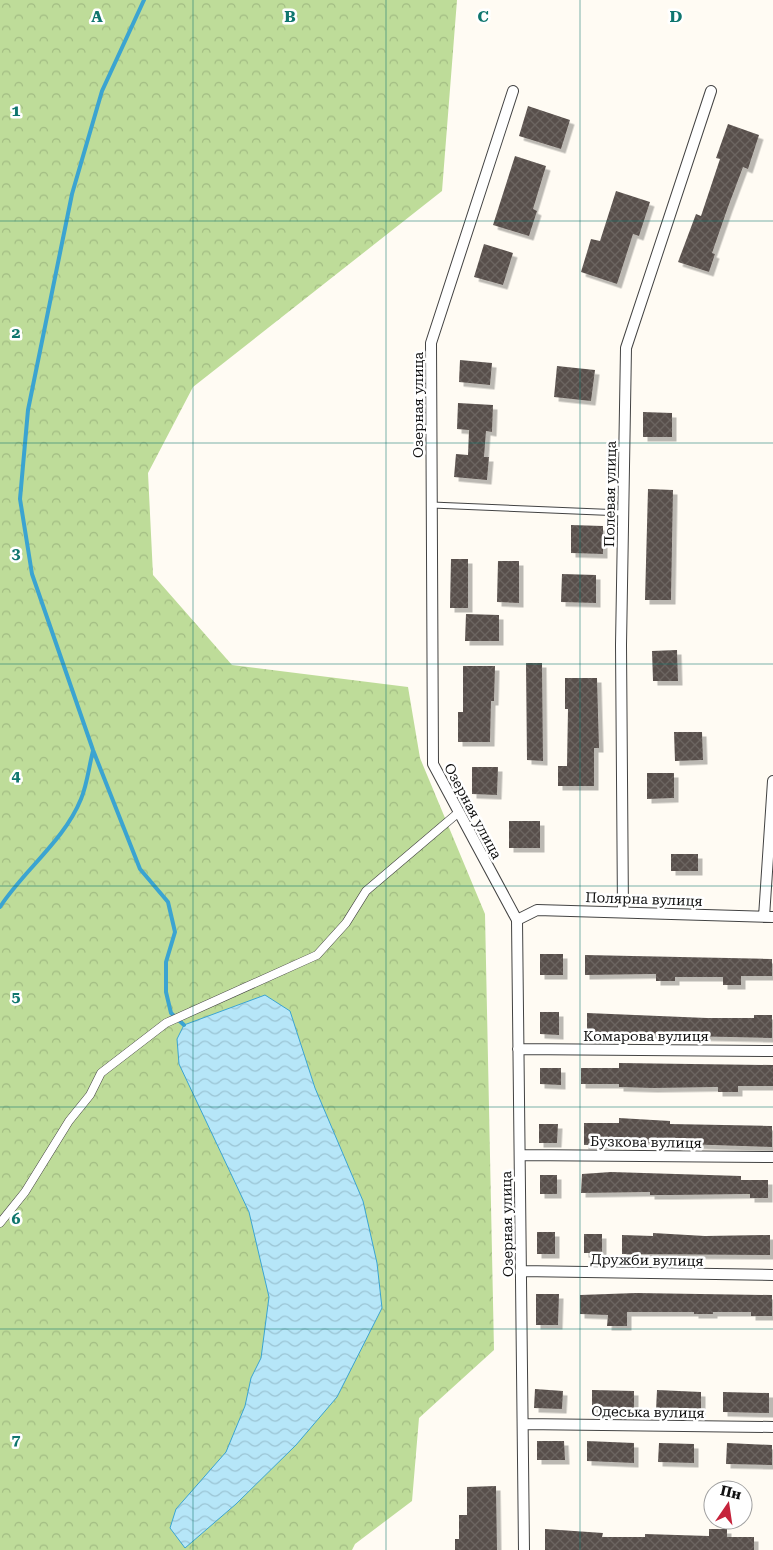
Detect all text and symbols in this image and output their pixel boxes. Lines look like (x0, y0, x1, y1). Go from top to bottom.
text: A (91, 7, 103, 26)
text: B (284, 7, 296, 26)
text: C (477, 7, 489, 26)
text: D (670, 7, 683, 26)
text: 1 (12, 101, 21, 120)
text: 2 (12, 323, 21, 342)
street label: Озерная улица (410, 352, 426, 458)
street label: Полевая улица (601, 440, 619, 547)
text: 3 (12, 544, 21, 563)
street label: Озерная улица (441, 760, 505, 862)
text: 4 (12, 766, 21, 785)
street label: Полярна вулиця (585, 889, 703, 909)
text: 5 (12, 987, 21, 1006)
street label: Комарова вулиця (583, 1028, 709, 1044)
street label: Бузкова вулиця (590, 1133, 702, 1151)
street label: Озерная улица (498, 1170, 516, 1277)
text: 6 (12, 1209, 21, 1228)
street label: Дружби вулиця (590, 1251, 704, 1269)
street label: Одеська вулиця (591, 1403, 705, 1421)
text: 7 (12, 1430, 21, 1449)
north arrow (703, 1480, 753, 1530)
text: Пн (719, 1482, 743, 1503)

